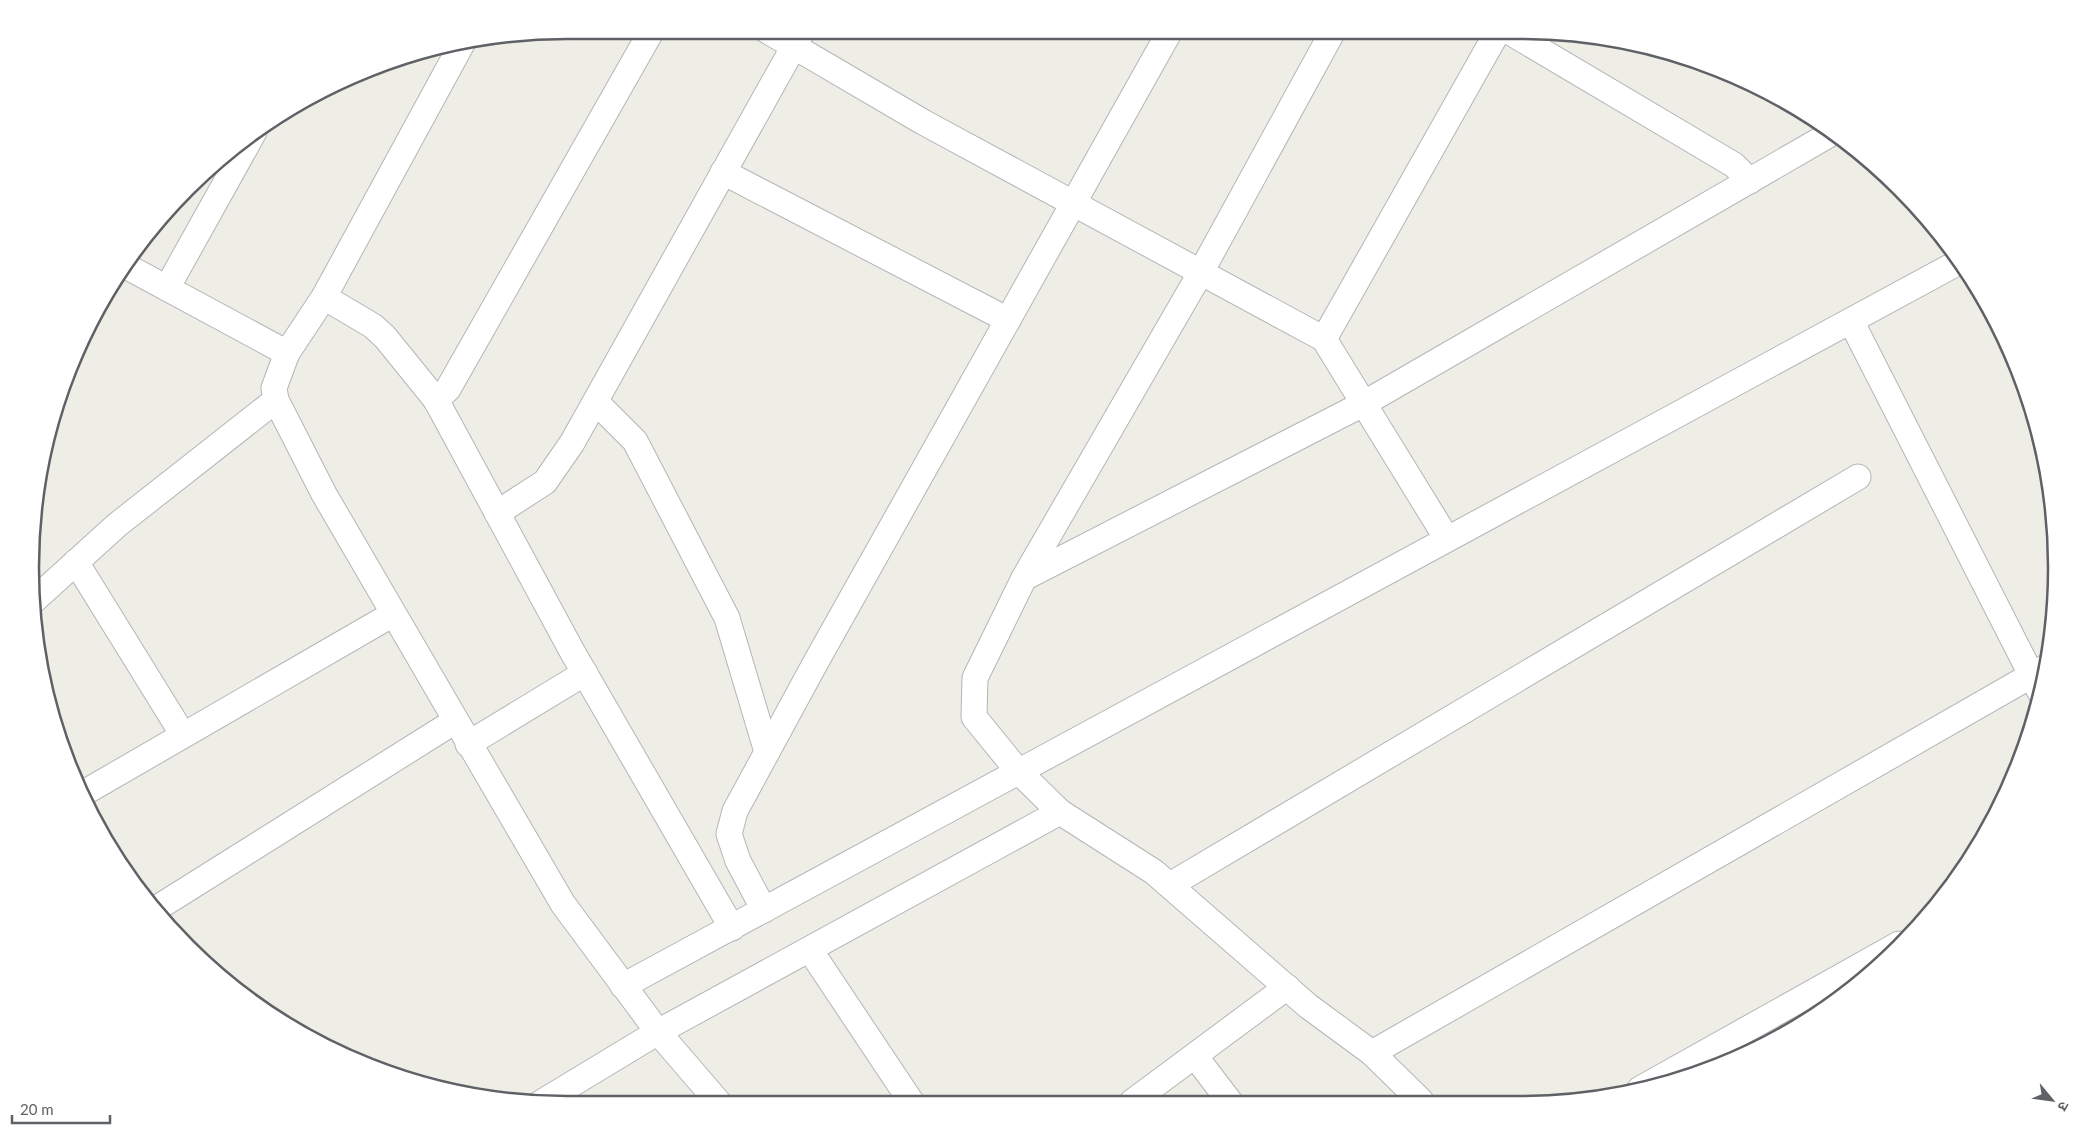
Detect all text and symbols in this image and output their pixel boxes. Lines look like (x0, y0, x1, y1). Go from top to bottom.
north arrow (2027, 1075, 2077, 1125)
scale bar (12, 1092, 110, 1124)
text: उ (2054, 1099, 2073, 1115)
text: 20 m (20, 1100, 54, 1118)

